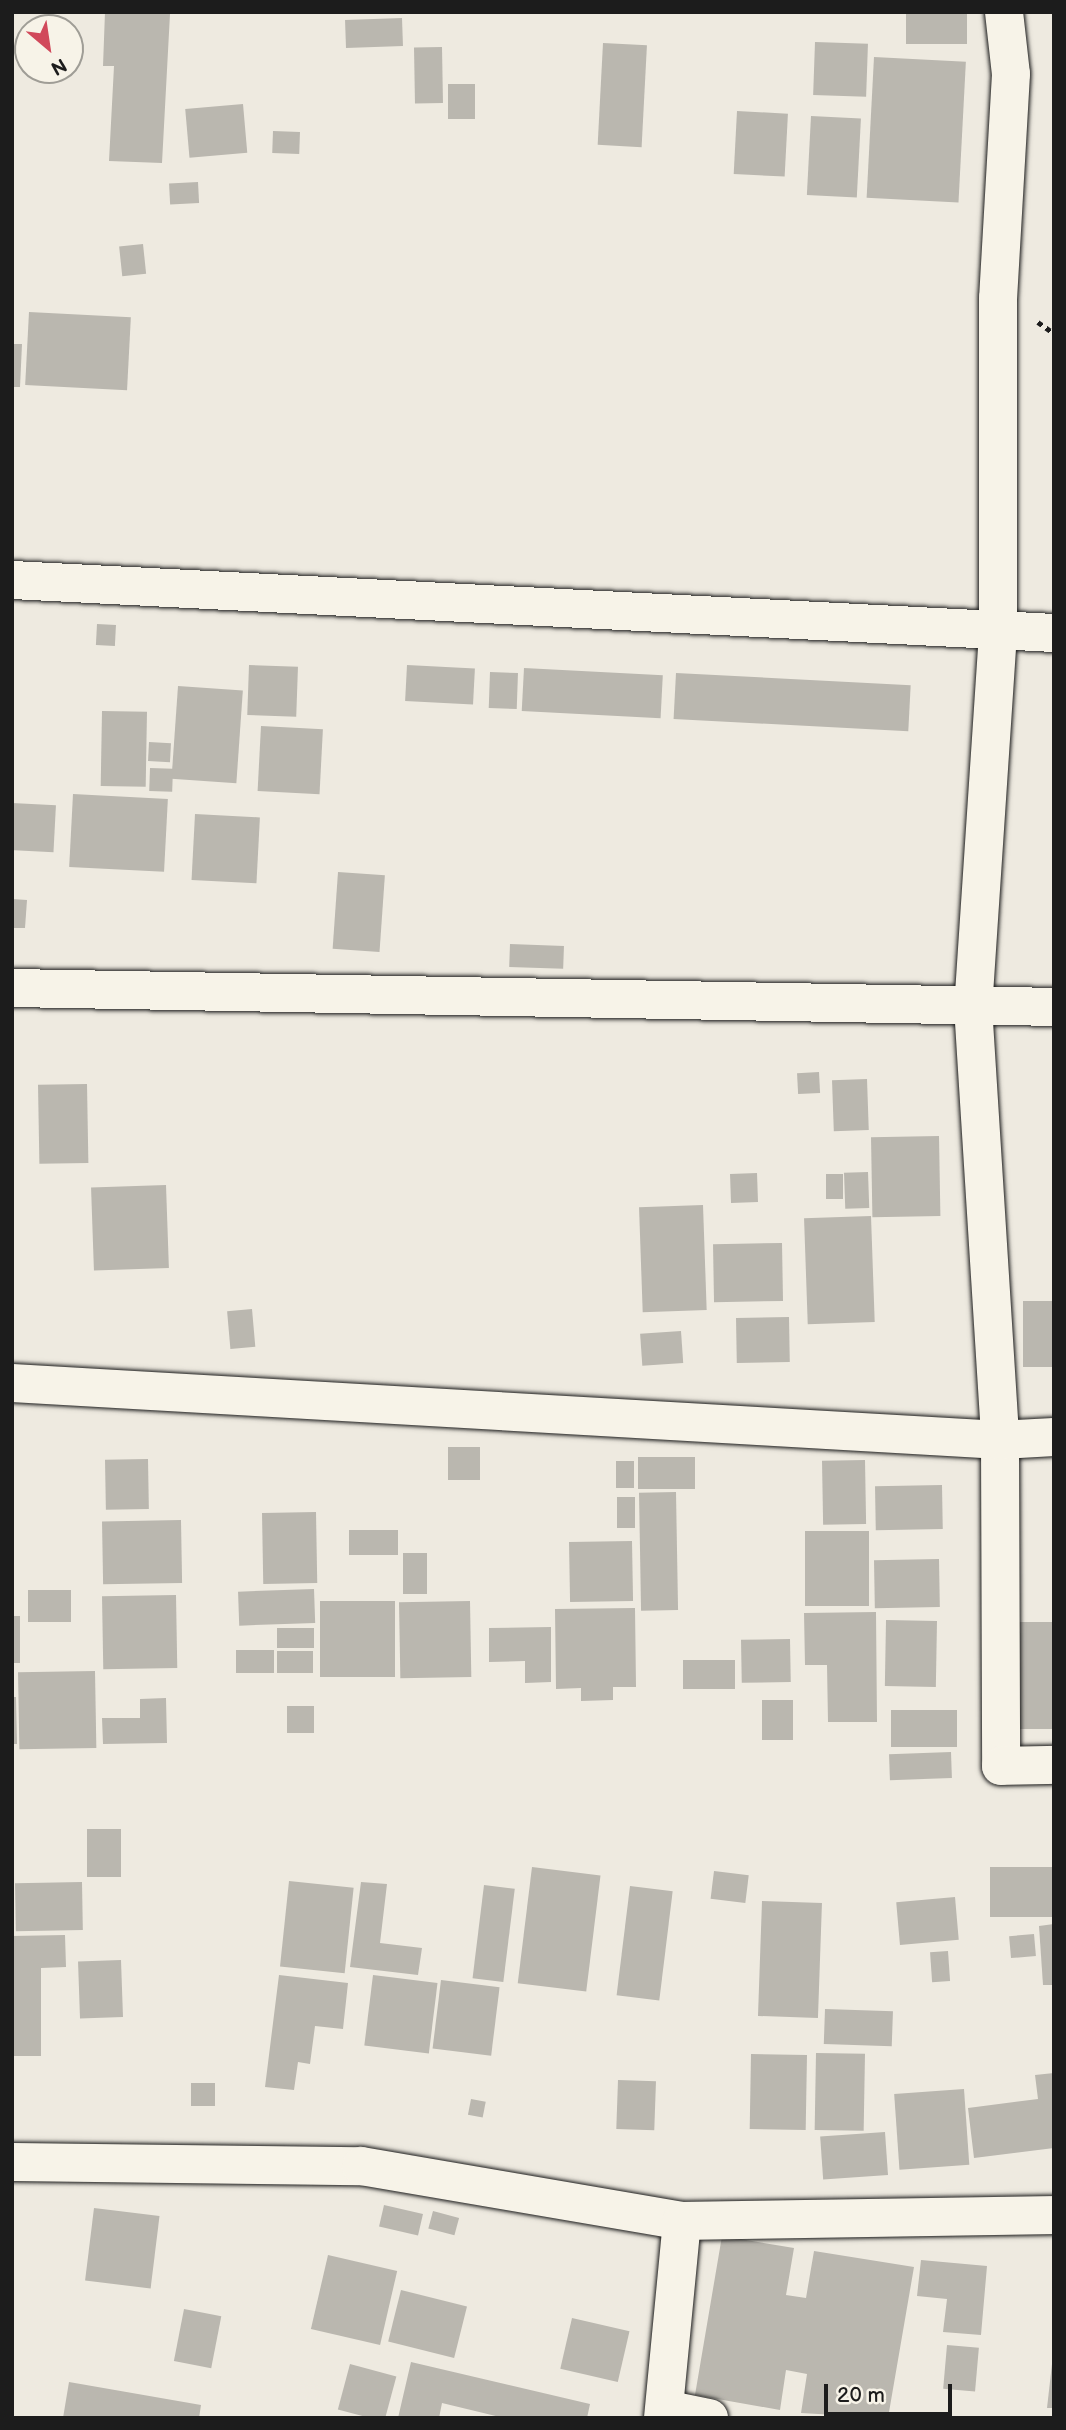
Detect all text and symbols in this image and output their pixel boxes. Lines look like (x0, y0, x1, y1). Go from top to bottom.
north arrow (14, 14, 84, 84)
text: N (47, 53, 70, 80)
scale bar (828, 2370, 956, 2414)
text: 20 m (837, 2383, 885, 2408)

